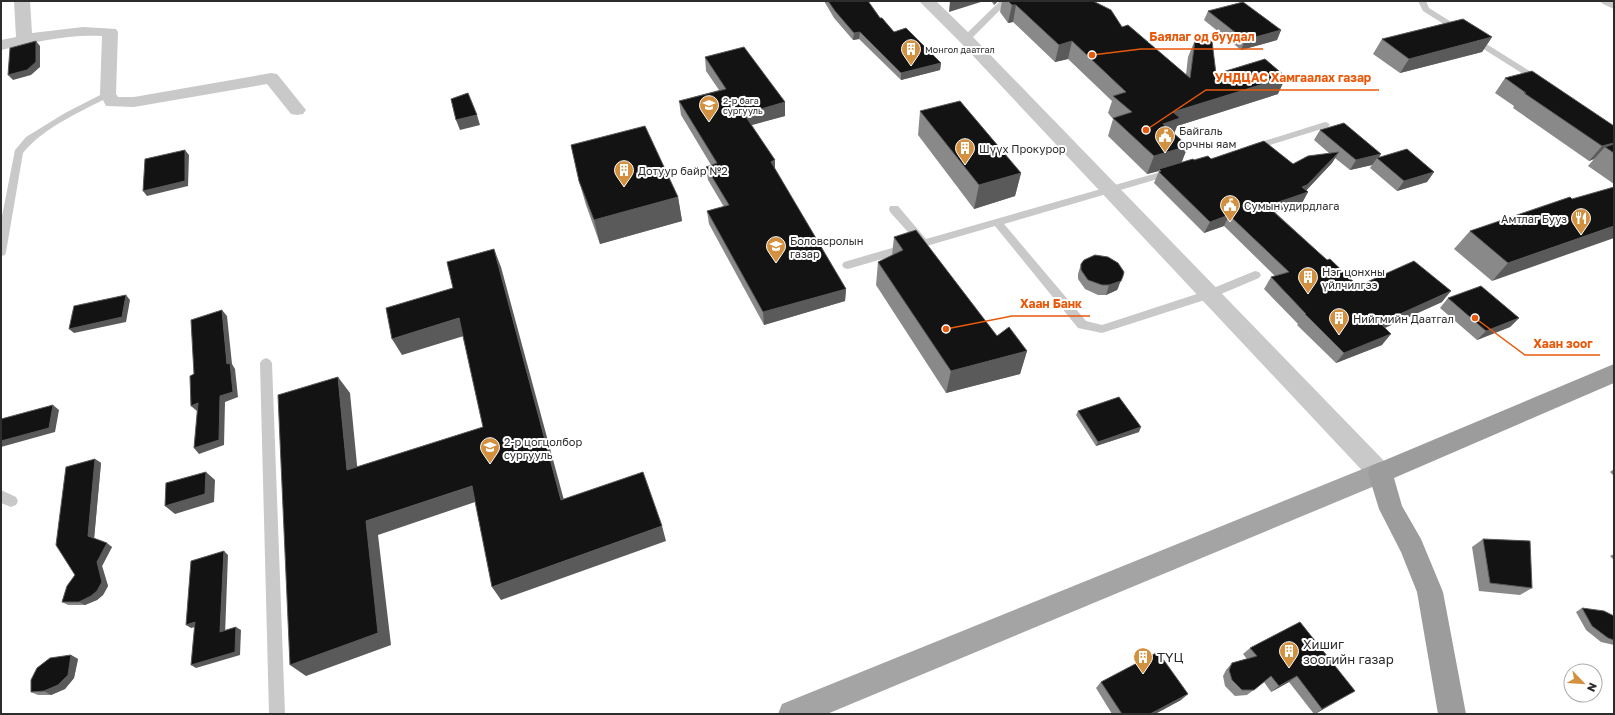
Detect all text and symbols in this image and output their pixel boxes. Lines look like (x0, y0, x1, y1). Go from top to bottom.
callout: Баялаг од буудал (1141, 25, 1263, 49)
text: Баялаг од буудал (1149, 29, 1255, 44)
building icon: Монгол даатгал (900, 38, 922, 66)
place label: Монгол даатгал (925, 44, 995, 55)
callout: УНДЦАС Хамгаалах газар (1206, 66, 1379, 90)
text: УНДЦАС Хамгаалах газар (1215, 70, 1372, 85)
school or university icon: 2-р бага сургууль (698, 94, 720, 122)
place label: 2-р бага сургууль (723, 95, 763, 116)
place label: Байгаль орчны яам (1179, 124, 1236, 150)
public building icon: Байгаль орчны яам (1154, 125, 1176, 153)
building icon: Шүүх Прокурор (954, 137, 976, 165)
place label: Шүүх Прокурор (979, 142, 1066, 156)
building icon: Дотуур байр №2 (613, 159, 635, 187)
place label: Дотуур байр №2 (638, 164, 728, 177)
public building icon: Сумын удирдлага (1219, 194, 1241, 222)
place label: Сумын удирдлага (1244, 199, 1339, 212)
restaurant icon: Амтлаг Бууз (1570, 207, 1592, 235)
place label: Амтлаг Бууз (1501, 212, 1567, 225)
place label: Боловсролын газар (790, 234, 863, 260)
school or university icon: Боловсролын газар (765, 235, 787, 263)
place label: Нэг цонхны үйлчилгээ (1322, 265, 1385, 292)
building icon: Нэг цонхны үйлчилгээ (1297, 266, 1319, 294)
callout: Хаан Банк (1012, 292, 1090, 316)
text: Хаан Банк (1020, 296, 1082, 311)
building icon: Нийгмийн Даатгал (1328, 307, 1350, 335)
place label: Нийгмийн Даатгал (1353, 312, 1454, 325)
callout: Хаан зоог (1525, 331, 1600, 355)
text: Хаан зоог (1533, 336, 1593, 351)
place label: 2-р цогцолбор сургууль (504, 435, 582, 461)
school or university icon: 2-р цогцолбор сургууль (479, 436, 501, 464)
place label: Хишиг зоогийн газар (1303, 636, 1394, 667)
building icon: Хишиг зоогийн газар (1278, 640, 1300, 668)
building icon: ТҮЦ (1132, 646, 1154, 674)
place label: ТҮЦ (1157, 649, 1183, 665)
north arrow (1563, 663, 1603, 703)
text: N (1585, 681, 1600, 694)

